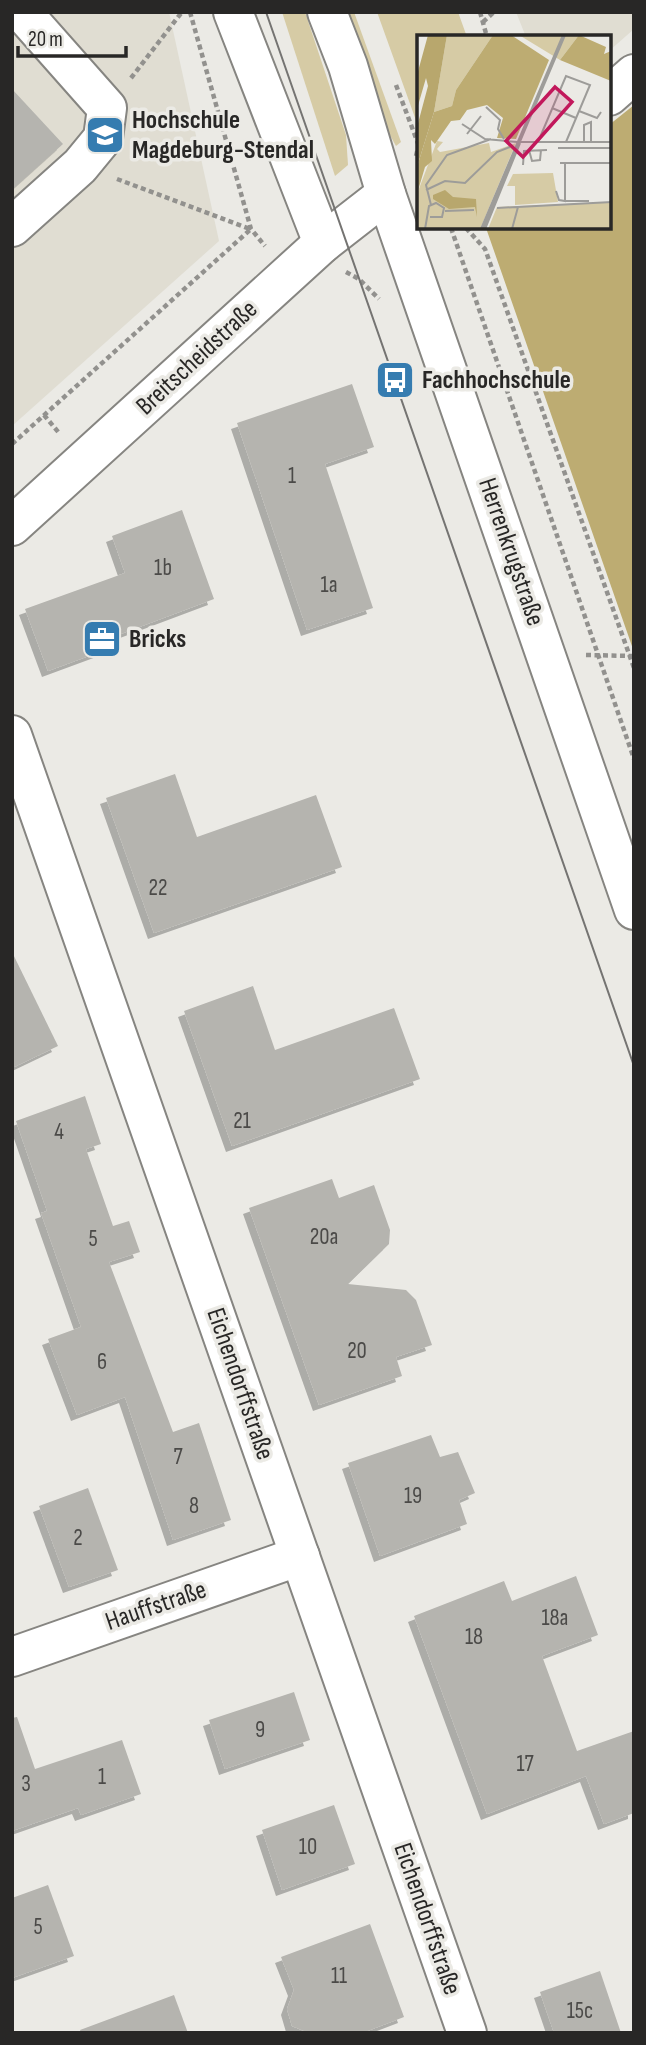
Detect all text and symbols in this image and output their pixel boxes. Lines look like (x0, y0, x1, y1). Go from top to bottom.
scale bar (18, 14, 126, 58)
text: 20 m (28, 27, 63, 52)
inset map (417, 35, 611, 229)
place label: Hochschule Magdeburg-Stendal (132, 105, 314, 166)
school or university icon: Hochschule Magdeburg-Stendal (84, 114, 126, 156)
street label: Breitscheidstraße (130, 294, 264, 422)
bus stop icon: Fachhochschule (374, 359, 416, 401)
place label: Fachhochschule (422, 365, 571, 396)
house number: 1 (288, 462, 296, 490)
street label: Herrenkrugstraße (471, 474, 551, 630)
house number: 1b (154, 554, 172, 582)
house number: 1a (320, 571, 338, 599)
office icon: Bricks (81, 618, 123, 660)
place label: Bricks (129, 624, 186, 655)
house number: 22 (149, 874, 167, 902)
house number: 21 (233, 1107, 251, 1135)
house number: 4 (54, 1118, 64, 1146)
house number: 20a (310, 1223, 338, 1251)
house number: 5 (88, 1225, 98, 1253)
street label: Eichendorffstraße (200, 1304, 280, 1464)
house number: 20 (347, 1337, 367, 1365)
house number: 6 (97, 1348, 107, 1376)
house number: 7 (173, 1443, 183, 1471)
house number: 19 (404, 1482, 422, 1510)
house number: 8 (189, 1492, 199, 1520)
house number: 2 (73, 1524, 83, 1552)
street label: Hauffstraße (101, 1574, 211, 1638)
house number: 18a (542, 1604, 568, 1632)
house number: 18 (465, 1623, 483, 1651)
house number: 9 (255, 1716, 265, 1744)
house number: 17 (516, 1750, 534, 1778)
house number: 1 (98, 1763, 106, 1791)
house number: 3 (21, 1770, 31, 1798)
house number: 10 (299, 1833, 317, 1861)
street label: Eichendorffstraße (387, 1839, 467, 1999)
house number: 5 (33, 1913, 43, 1941)
house number: 11 (331, 1962, 347, 1990)
house number: 15c (567, 1997, 593, 2025)

